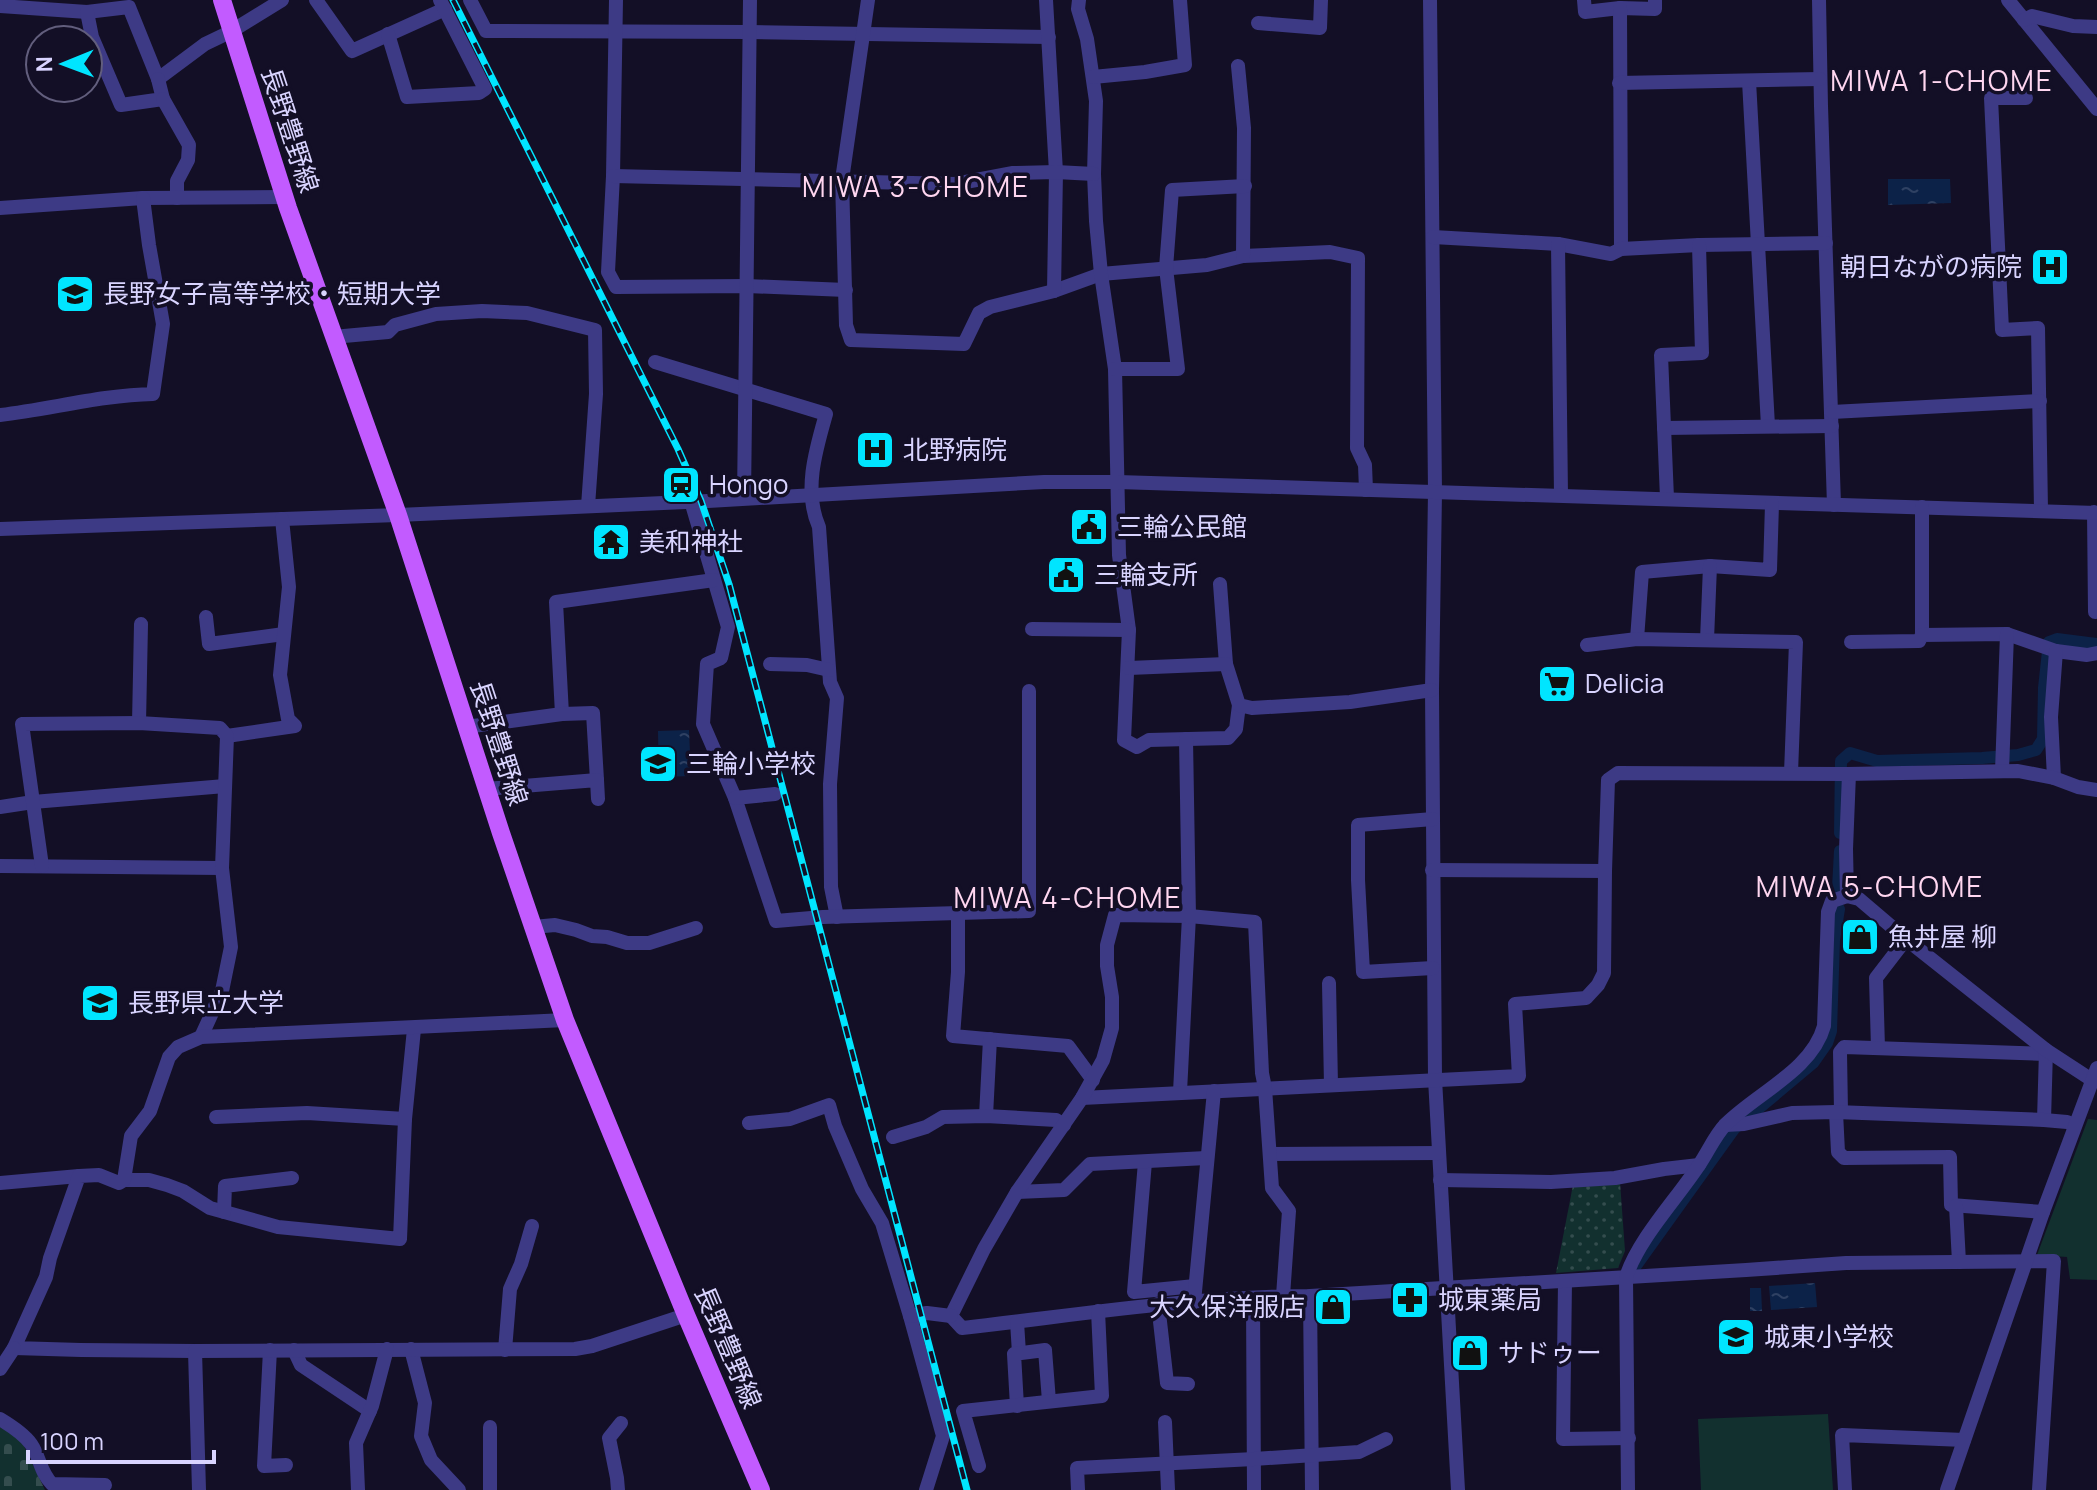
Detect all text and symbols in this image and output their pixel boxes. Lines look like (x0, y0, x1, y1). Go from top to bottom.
north arrow (24, 24, 104, 104)
text: N (29, 56, 59, 73)
district label: MIWA 1-CHOME (1830, 61, 2054, 99)
street label: 長野豊野線 (254, 62, 328, 197)
district label: MIWA 3-CHOME (802, 167, 1030, 205)
hospital icon: 朝日ながの病院 (2029, 246, 2071, 288)
place label: 朝日ながの病院 (1840, 248, 2022, 284)
school or university icon: 長野女子高等学校・短期大学 (54, 273, 96, 315)
place label: 長野女子高等学校・短期大学 (103, 275, 441, 311)
hospital icon: 北野病院 (854, 429, 896, 471)
place label: 北野病院 (903, 431, 1007, 467)
station icon: Hongo (660, 464, 702, 506)
place label: Hongo (709, 466, 788, 502)
public building icon: 三輪公民館 (1068, 506, 1110, 548)
place label: 三輪公民館 (1117, 508, 1247, 544)
temple icon: 美和神社 (590, 521, 632, 563)
place label: 美和神社 (639, 523, 743, 559)
public building icon: 三輪支所 (1045, 554, 1087, 596)
place label: 三輪支所 (1094, 556, 1198, 592)
supermarket icon: Delicia (1536, 663, 1578, 705)
place label: Delicia (1585, 665, 1664, 701)
street label: 長野豊野線 (463, 675, 537, 810)
school or university icon: 三輪小学校 (637, 743, 679, 785)
place label: 三輪小学校 (686, 745, 816, 781)
district label: MIWA 5-CHOME (1756, 867, 1984, 905)
district label: MIWA 4-CHOME (954, 878, 1182, 916)
shop icon: 魚丼屋 柳 (1839, 916, 1881, 958)
place label: 魚丼屋 柳 (1888, 918, 1997, 954)
school or university icon: 長野県立大学 (79, 982, 121, 1024)
place label: 長野県立大学 (128, 984, 284, 1020)
pharmacy icon: 城東薬局 (1389, 1279, 1431, 1321)
street label: 長野豊野線 (687, 1280, 771, 1413)
place label: 城東薬局 (1438, 1281, 1542, 1317)
shop icon: 大久保洋服店 (1312, 1286, 1354, 1328)
place label: 大久保洋服店 (1149, 1288, 1305, 1324)
school or university icon: 城東小学校 (1715, 1316, 1757, 1358)
place label: 城東小学校 (1764, 1318, 1894, 1354)
shop icon: サドゥー (1449, 1332, 1491, 1374)
place label: サドゥー (1498, 1334, 1602, 1370)
scale bar (28, 1414, 214, 1464)
text: 100 m (40, 1424, 104, 1457)

